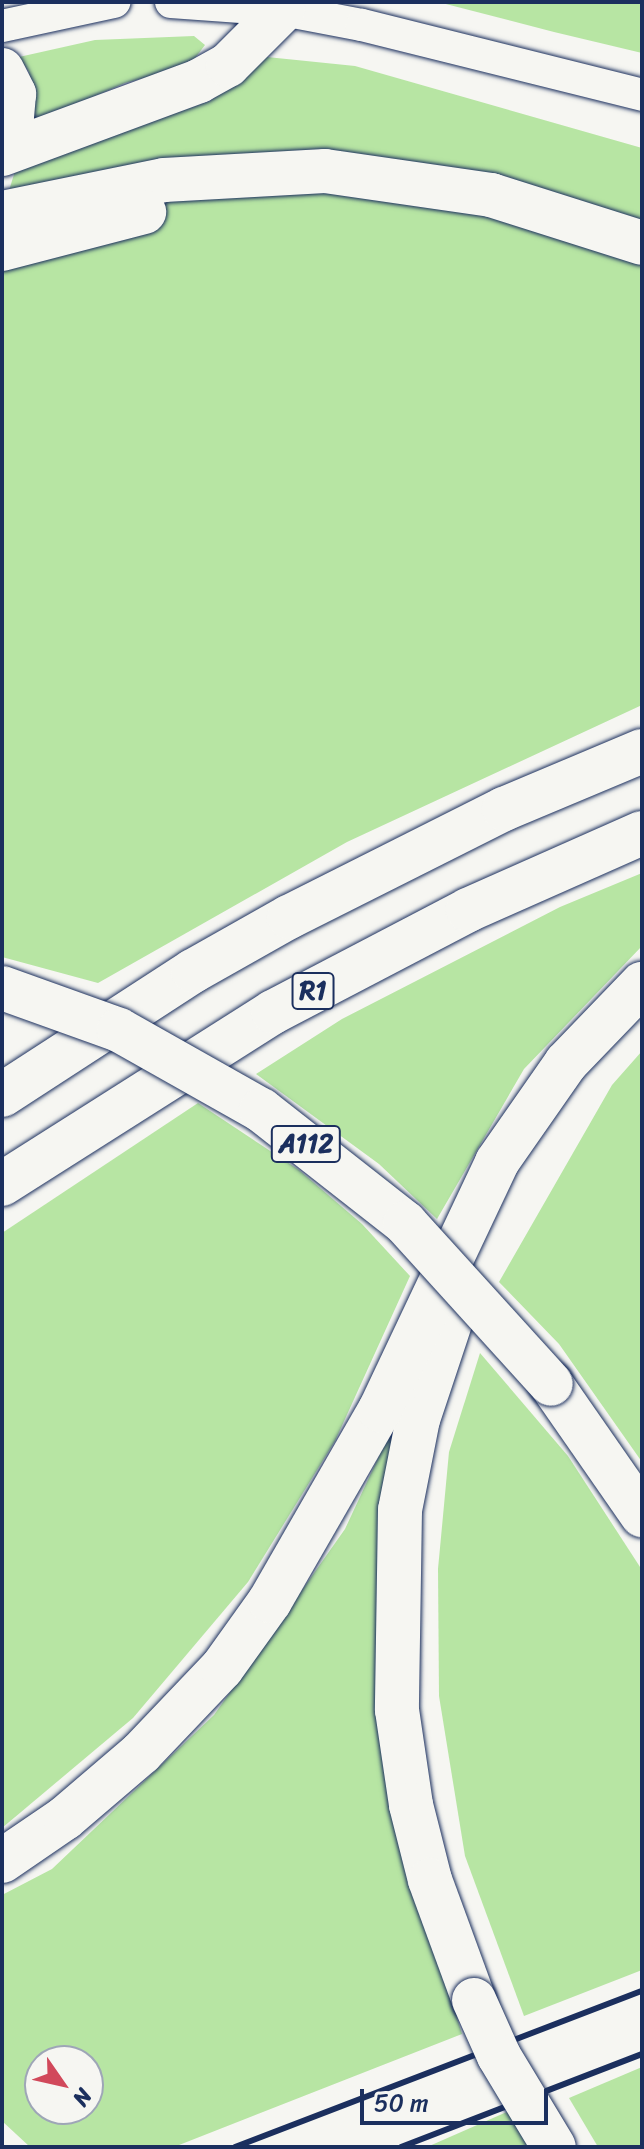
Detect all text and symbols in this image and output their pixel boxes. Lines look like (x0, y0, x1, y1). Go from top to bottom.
road number: R1 (291, 969, 335, 1013)
road number: A112 (270, 1122, 342, 1166)
north arrow (24, 2045, 104, 2125)
scale bar (364, 2073, 552, 2123)
text: N (62, 2080, 103, 2115)
text: 50 m (374, 2082, 429, 2124)

